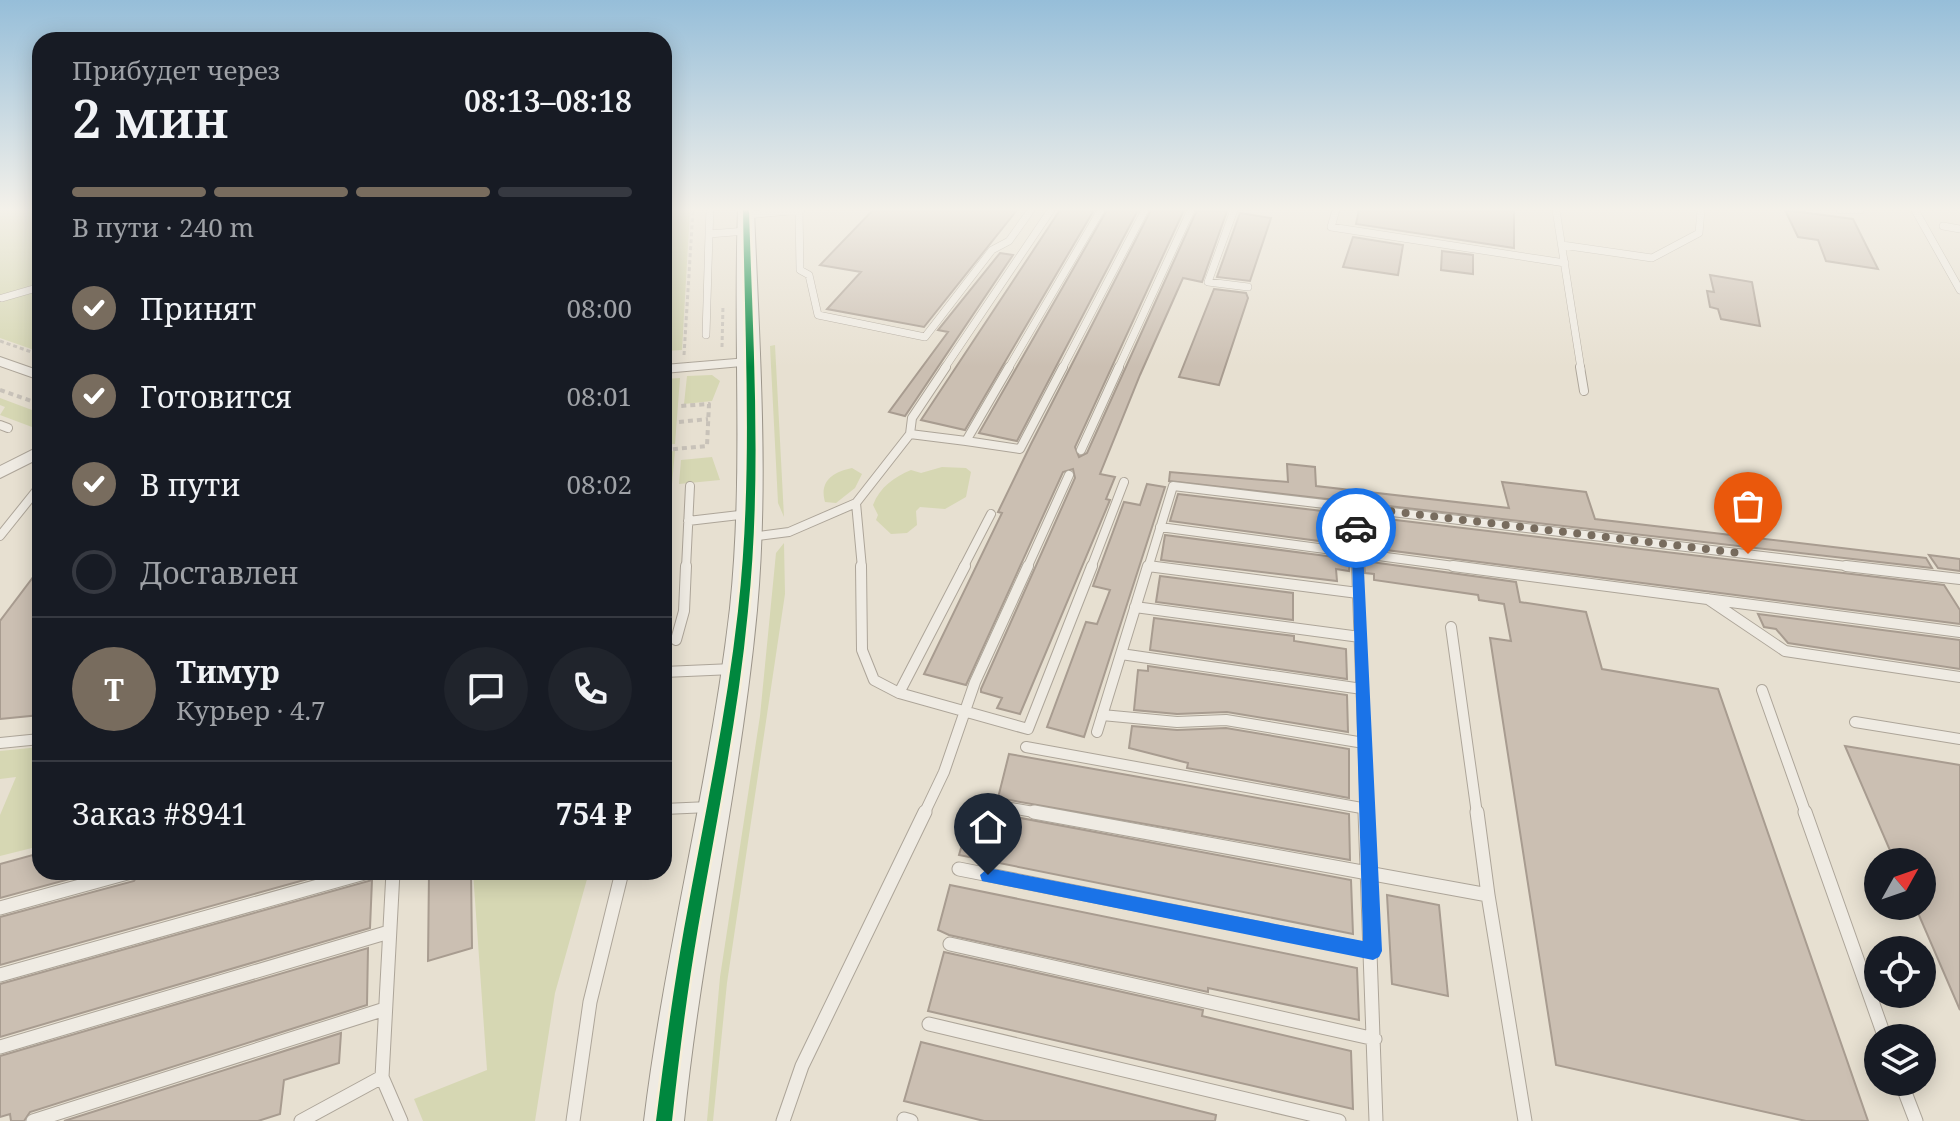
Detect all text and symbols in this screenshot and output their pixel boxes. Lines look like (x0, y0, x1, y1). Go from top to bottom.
text: Прибудет через (72, 52, 280, 88)
text: 08:13–08:18 (464, 80, 632, 121)
text: 2 мин (72, 82, 229, 153)
text: В пути · 240 m (72, 209, 254, 245)
icon: check (72, 286, 116, 330)
text: Принят (140, 288, 256, 329)
text: 08:00 (566, 290, 632, 326)
icon: check (72, 374, 116, 418)
text: Готовится (140, 376, 292, 417)
text: 08:01 (566, 378, 632, 414)
icon: check (72, 462, 116, 506)
text: В пути (140, 464, 241, 505)
text: 08:02 (566, 466, 632, 502)
pin (1714, 472, 1782, 554)
icon: bag (1726, 484, 1770, 528)
courier (1316, 488, 1396, 568)
icon: car (1334, 506, 1378, 550)
text: Доставлен (140, 552, 299, 593)
button: chat (444, 647, 528, 731)
button: phone (548, 647, 632, 731)
text: Тимур (176, 651, 280, 692)
text: Т (104, 669, 124, 710)
text: Курьер · 4.7 (176, 692, 326, 728)
text: Заказ #8941 (72, 793, 248, 834)
text: 754 ₽ (556, 793, 632, 834)
pin (954, 793, 1022, 875)
icon: home (966, 805, 1010, 849)
north arrow (1864, 848, 1936, 920)
map controls (1864, 848, 1936, 1096)
button: locate (1864, 936, 1936, 1008)
button: layers (1864, 1024, 1936, 1096)

